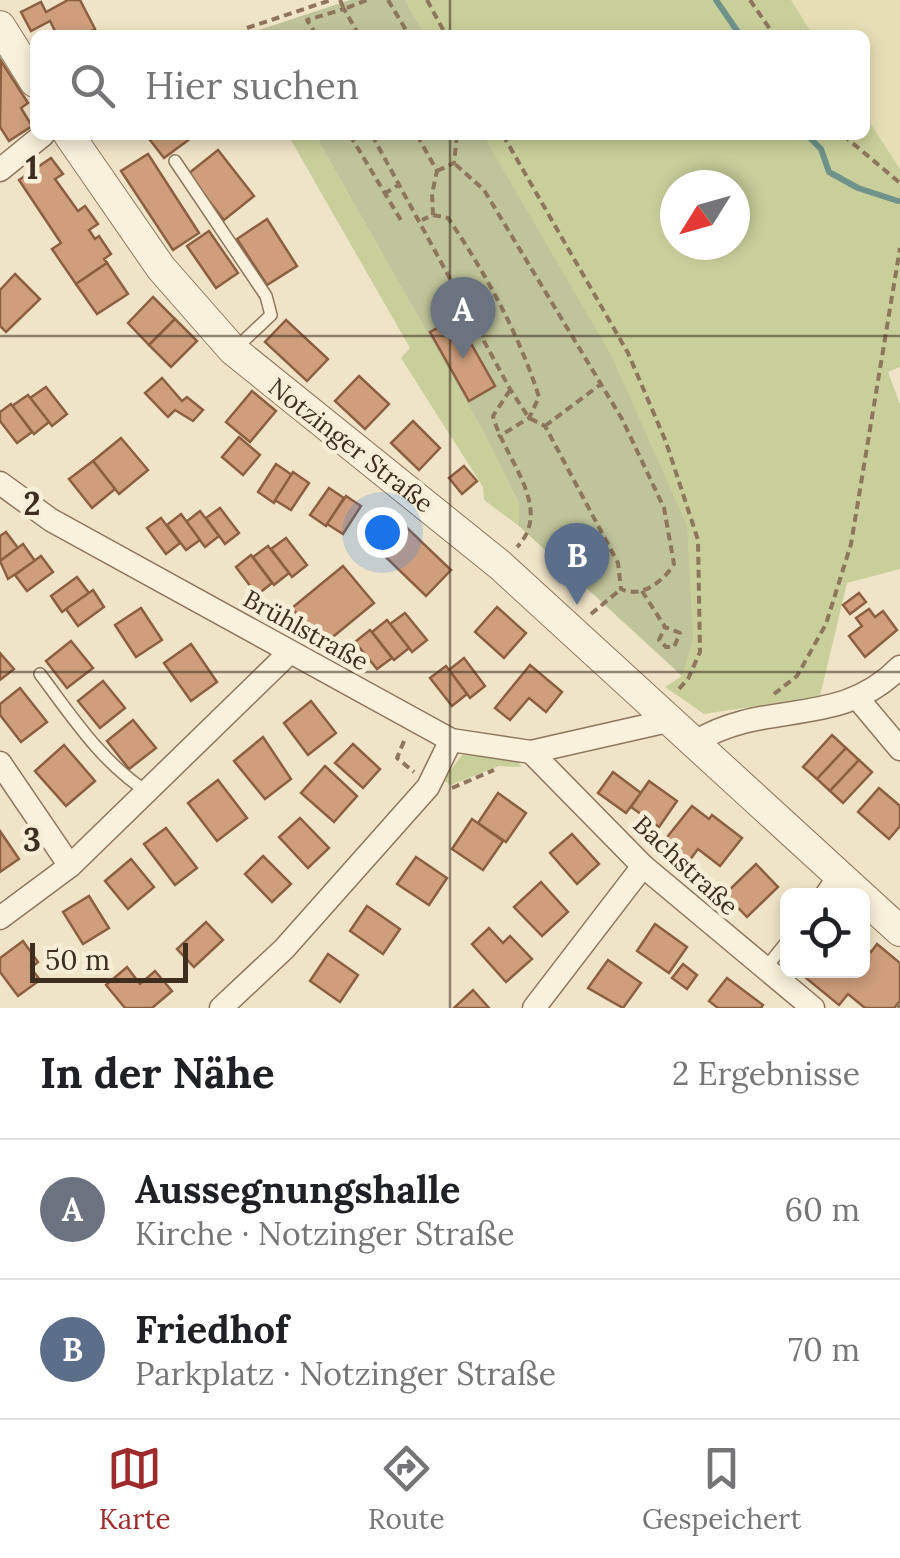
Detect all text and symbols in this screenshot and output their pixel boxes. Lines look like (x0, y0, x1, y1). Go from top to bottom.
search box (30, 30, 870, 140)
icon: search (65, 58, 120, 113)
text: Hier suchen (145, 61, 359, 109)
text: 1 (26, 147, 39, 188)
north arrow (660, 170, 750, 260)
pin: A (430, 276, 496, 359)
street label: Notzinger Straße (262, 371, 440, 519)
text: 2 (23, 483, 41, 524)
your location (357, 507, 408, 558)
pin: B (544, 522, 610, 605)
street label: Brühlstraße (238, 582, 374, 678)
street label: Bachstraße (627, 808, 745, 922)
text: 3 (23, 819, 41, 860)
map controls (780, 888, 870, 978)
button: locate (780, 888, 870, 978)
scale bar (30, 938, 188, 983)
text: 50 m (45, 942, 110, 978)
text: In der Nähe (40, 1046, 275, 1100)
text: 2 Ergebnisse (672, 1053, 860, 1094)
text: Aussegnungshalle (135, 1165, 460, 1213)
text: A (62, 1189, 83, 1230)
text: 60 m (785, 1189, 860, 1230)
text: Kirche · Notzinger Straße (135, 1213, 515, 1254)
text: Friedhof (135, 1305, 289, 1353)
text: B (62, 1329, 83, 1370)
text: 70 m (788, 1329, 860, 1370)
text: Parkplatz · Notzinger Straße (135, 1353, 556, 1394)
tab: Karte (99, 1441, 171, 1537)
tab: Route (368, 1441, 445, 1537)
tab: Gespeichert (642, 1441, 801, 1537)

